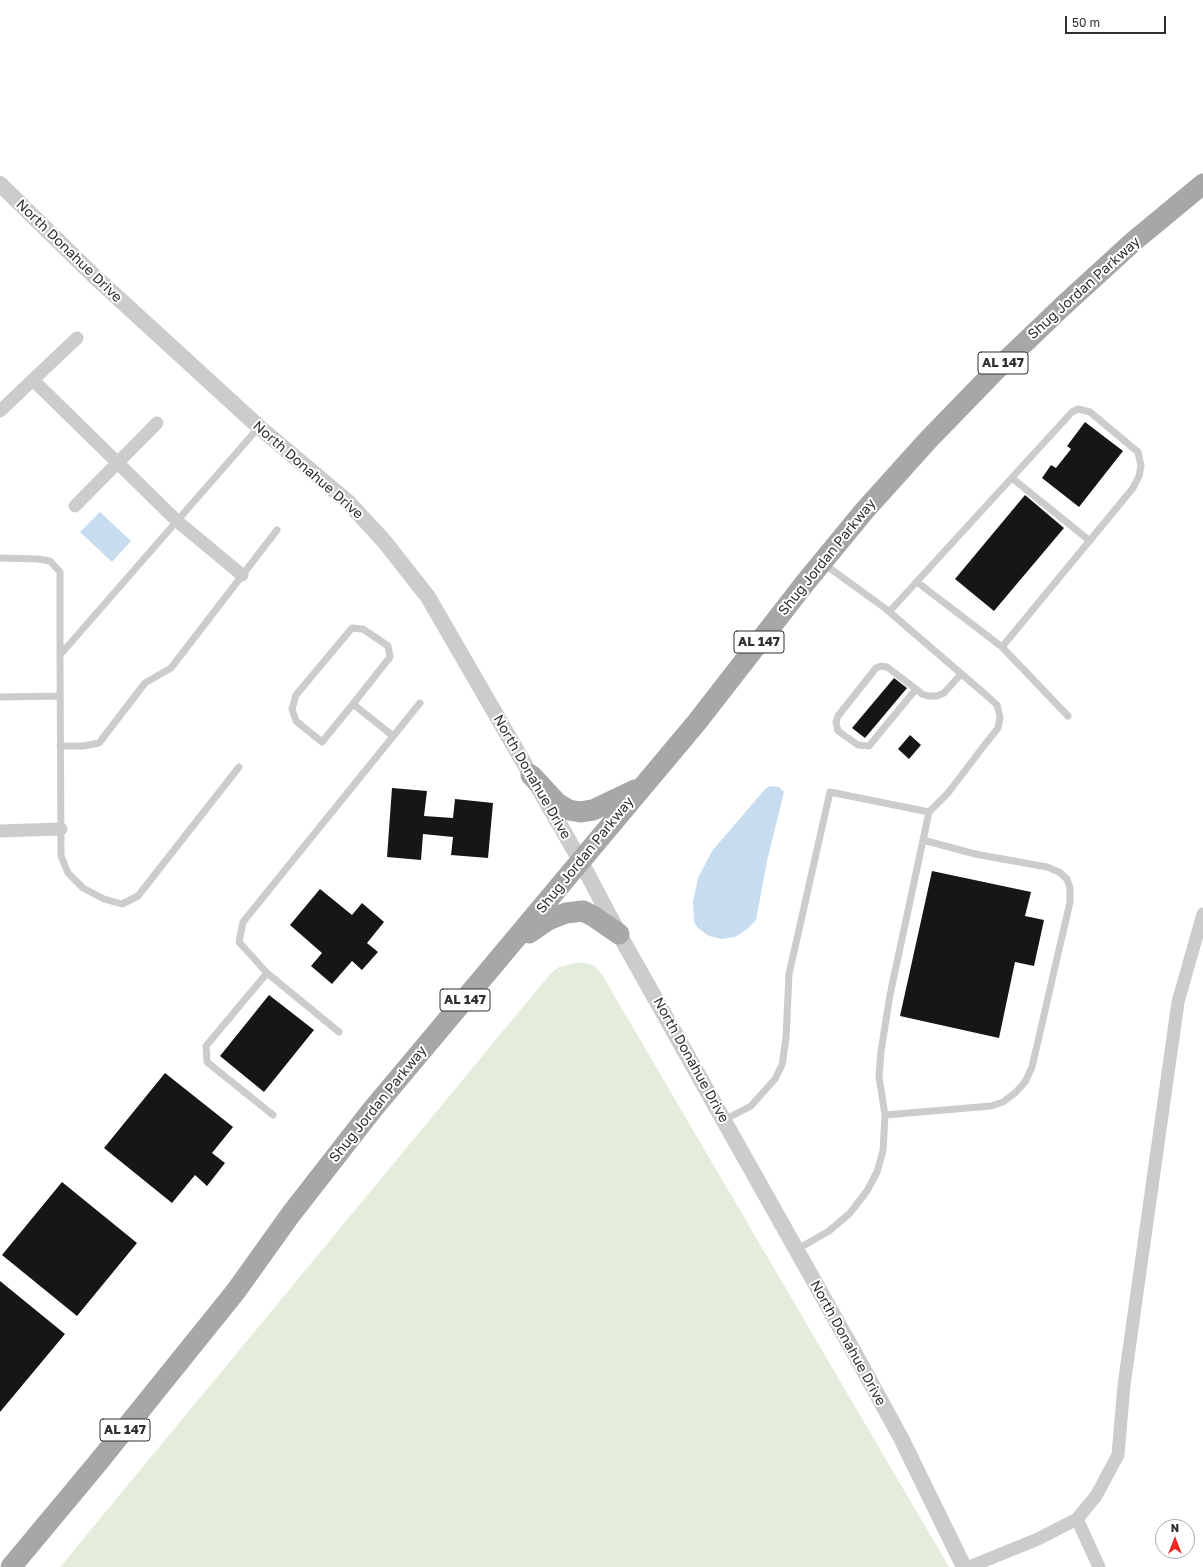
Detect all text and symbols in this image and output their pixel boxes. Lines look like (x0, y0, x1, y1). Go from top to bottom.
scale bar (1067, 8, 1168, 34)
text: 50 m (1072, 15, 1100, 30)
street label: North Donahue Drive (13, 196, 125, 306)
street label: Shug Jordan Parkway (1024, 233, 1144, 343)
road number: AL 147 (978, 352, 1028, 374)
street label: North Donahue Drive (249, 418, 367, 522)
street label: Shug Jordan Parkway (775, 495, 879, 619)
road number: AL 147 (734, 631, 784, 653)
street label: North Donahue Drive (490, 712, 574, 842)
street label: Shug Jordan Parkway (533, 793, 637, 917)
road number: AL 147 (440, 989, 490, 1011)
street label: North Donahue Drive (650, 994, 732, 1126)
street label: Shug Jordan Parkway (326, 1042, 430, 1166)
street label: North Donahue Drive (807, 1277, 889, 1409)
road number: AL 147 (100, 1419, 150, 1441)
north arrow (1155, 1519, 1195, 1559)
text: N (1171, 1521, 1179, 1534)

